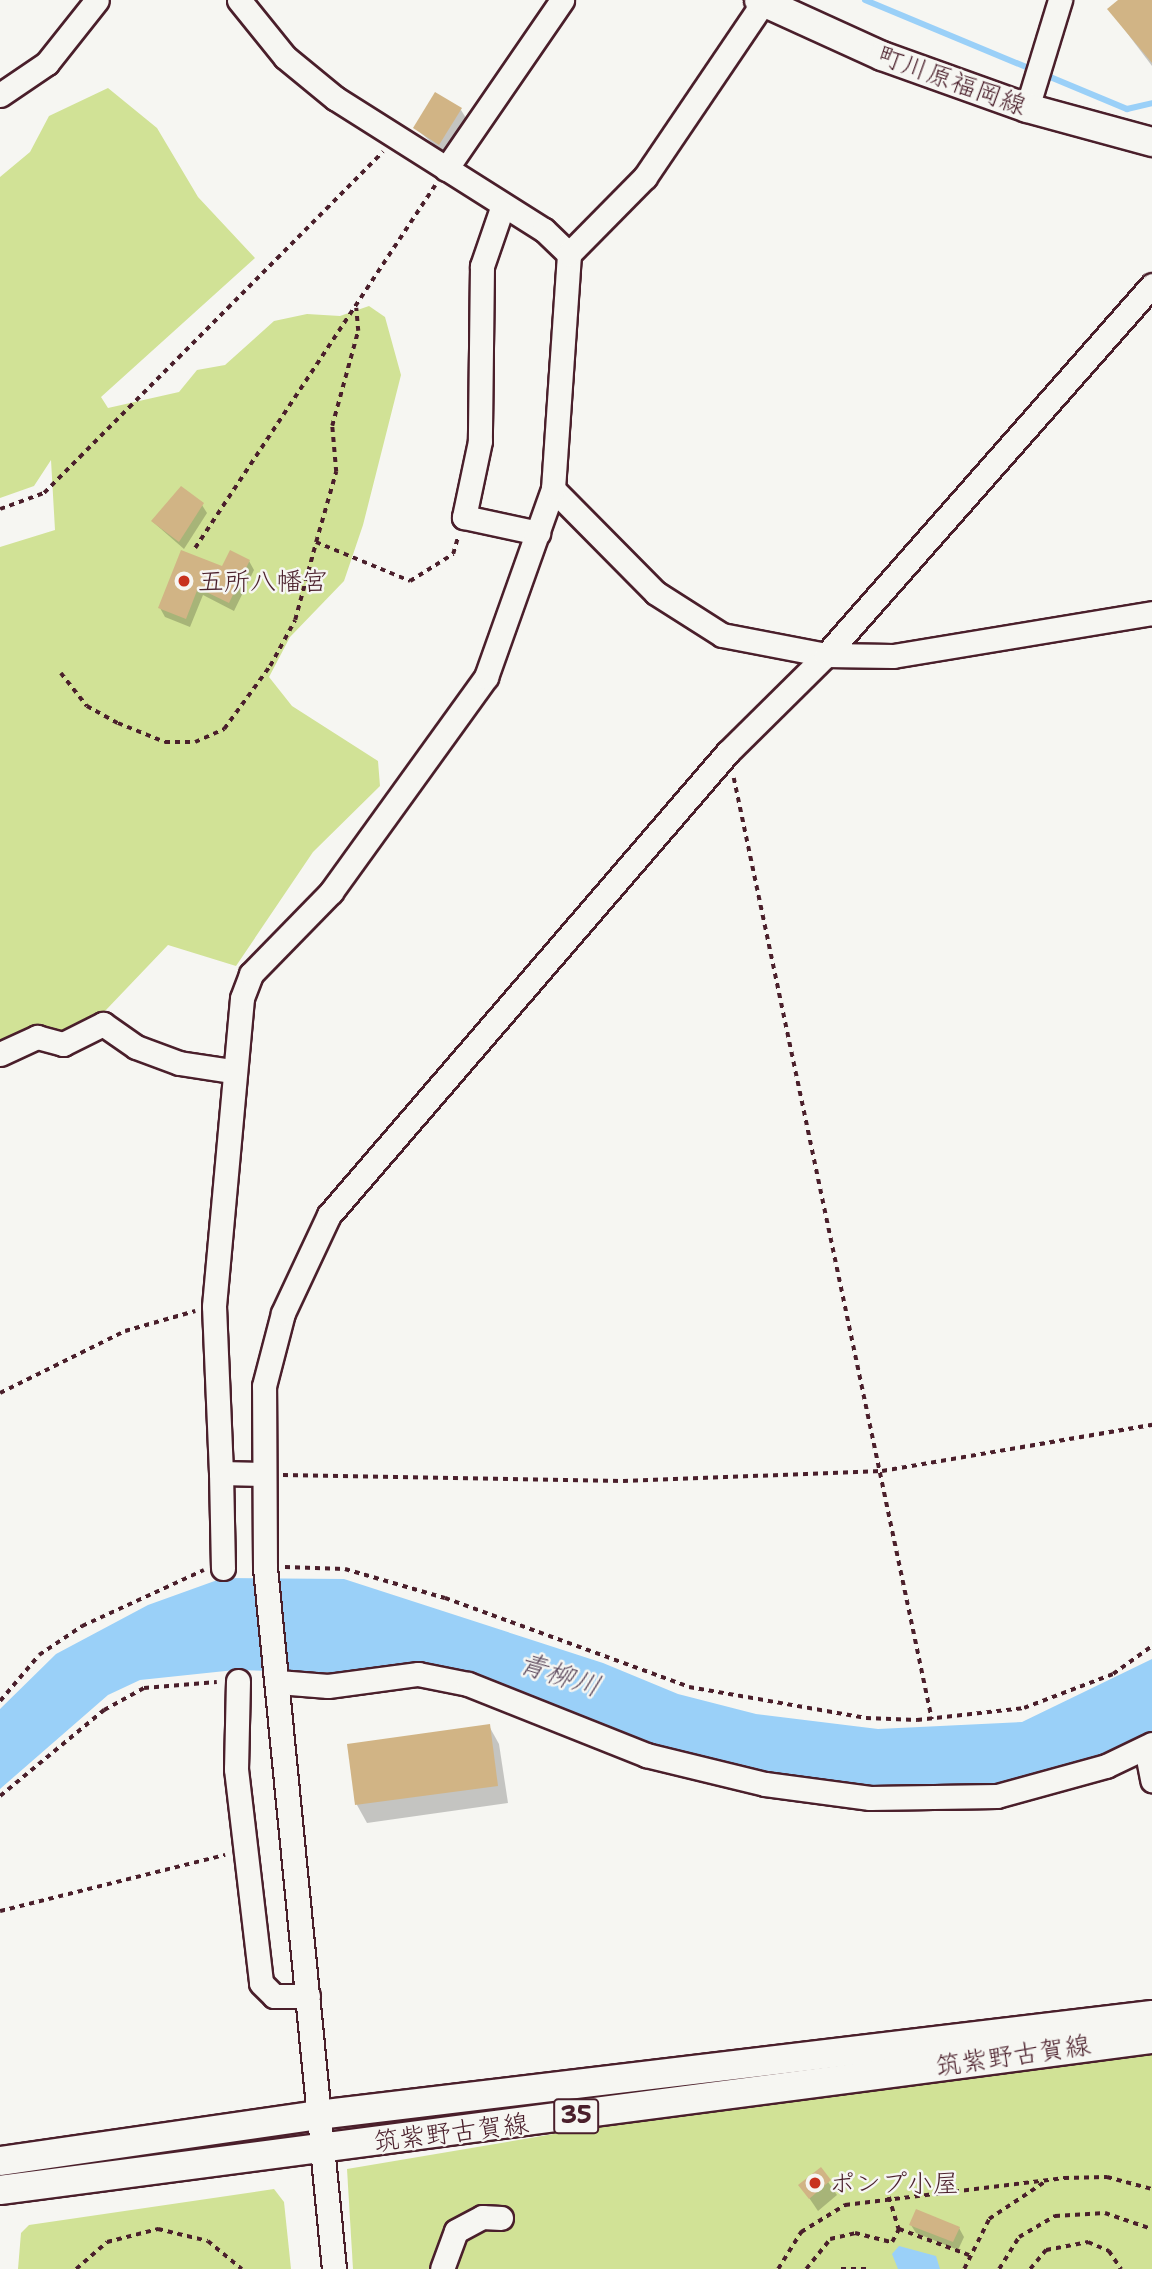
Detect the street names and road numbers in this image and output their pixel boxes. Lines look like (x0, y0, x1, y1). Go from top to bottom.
street label: 町川原福岡線 (873, 39, 1031, 121)
street label: 筑紫野古賀線 (934, 2029, 1092, 2081)
road number: 35 (552, 2096, 600, 2136)
street label: 筑紫野古賀線 (372, 2107, 530, 2157)

